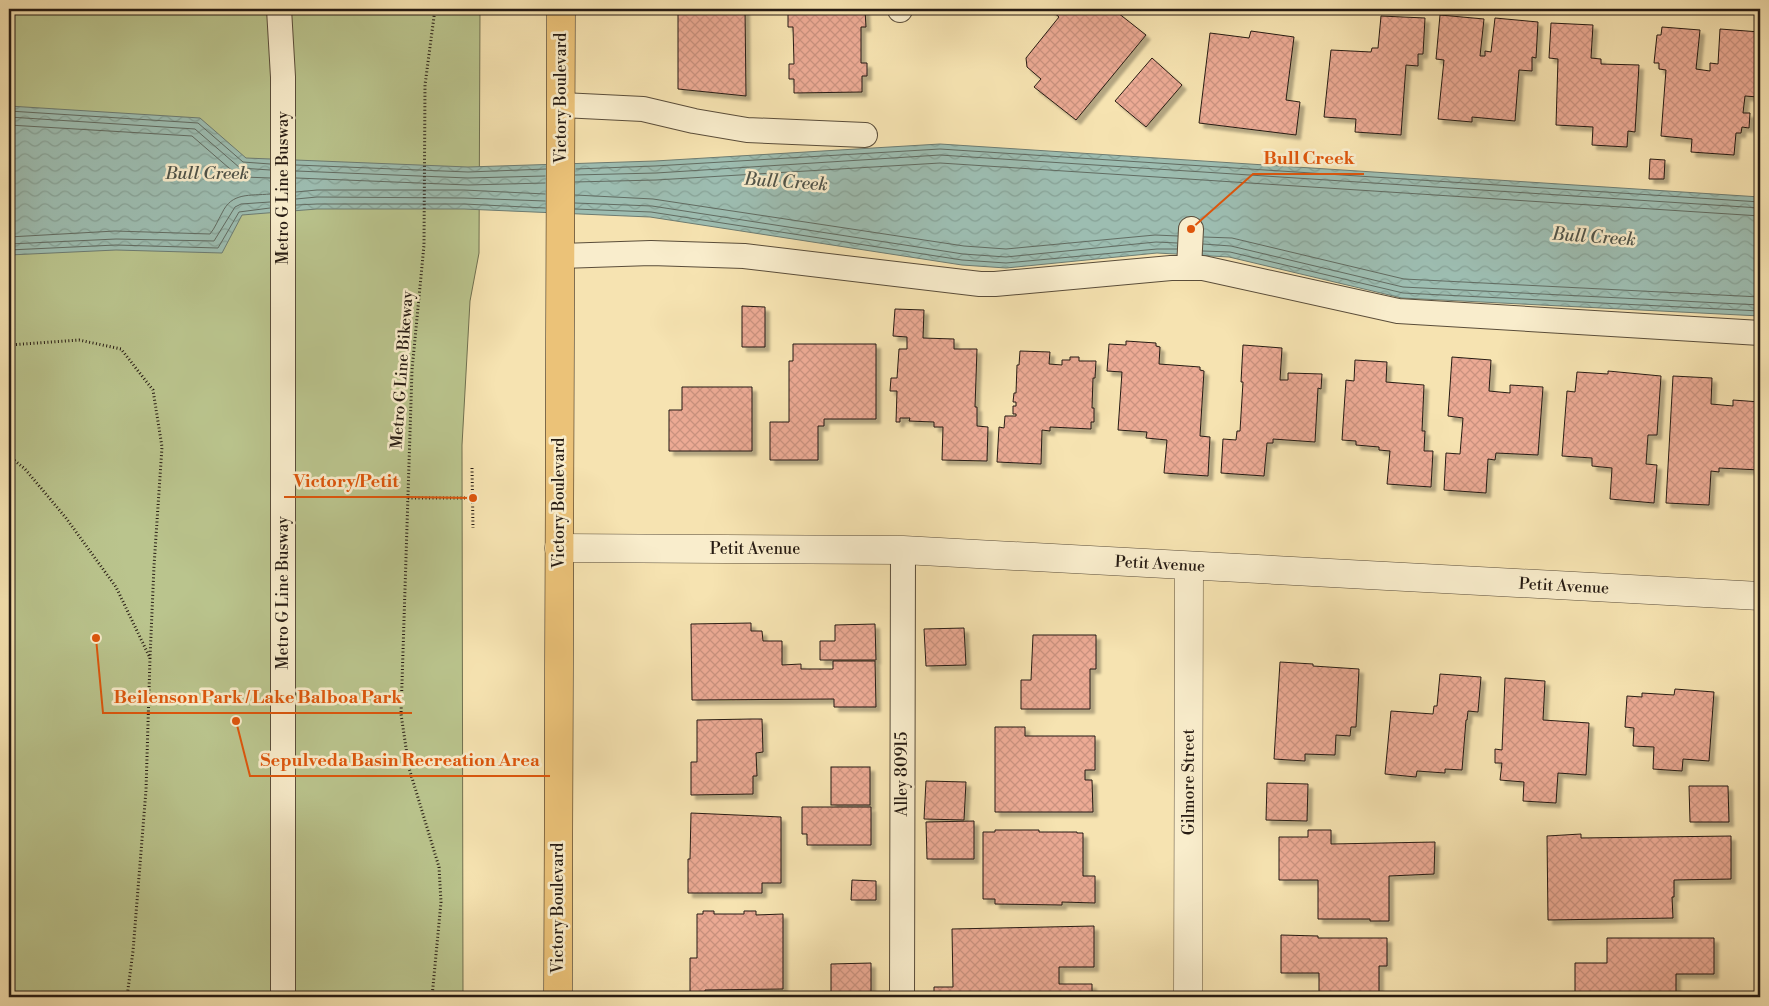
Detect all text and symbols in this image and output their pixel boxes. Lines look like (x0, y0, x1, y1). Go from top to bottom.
street label: Victory Boulevard (551, 33, 571, 164)
street label: Metro G Line Busway (273, 111, 293, 265)
callout: Bull Creek (1253, 141, 1364, 174)
text: Bull Creek (1263, 147, 1356, 170)
water label: Bull Creek (164, 162, 249, 185)
water label: Bull Creek (742, 168, 829, 196)
water label: Bull Creek (1550, 223, 1637, 251)
street label: Metro G Line Bikeway (386, 290, 418, 450)
street label: Victory Boulevard (549, 438, 569, 569)
callout: Victory/Petit (284, 464, 409, 497)
text: Victory/Petit (292, 470, 399, 493)
street label: Metro G Line Busway (273, 516, 293, 670)
street label: Petit Avenue (710, 539, 800, 559)
street label: Petit Avenue (1114, 552, 1206, 576)
street label: Petit Avenue (1518, 574, 1610, 598)
callout: Beilenson Park / Lake Balboa Park (103, 680, 412, 713)
text: Beilenson Park / Lake Balboa Park (114, 686, 403, 709)
street label: Gilmore Street (1179, 728, 1199, 835)
street label: Alley 80915 (892, 731, 912, 817)
callout: Sepulveda Basin Recreation Area (250, 743, 550, 776)
text: Sepulveda Basin Recreation Area (260, 749, 540, 772)
street label: Victory Boulevard (548, 843, 568, 974)

